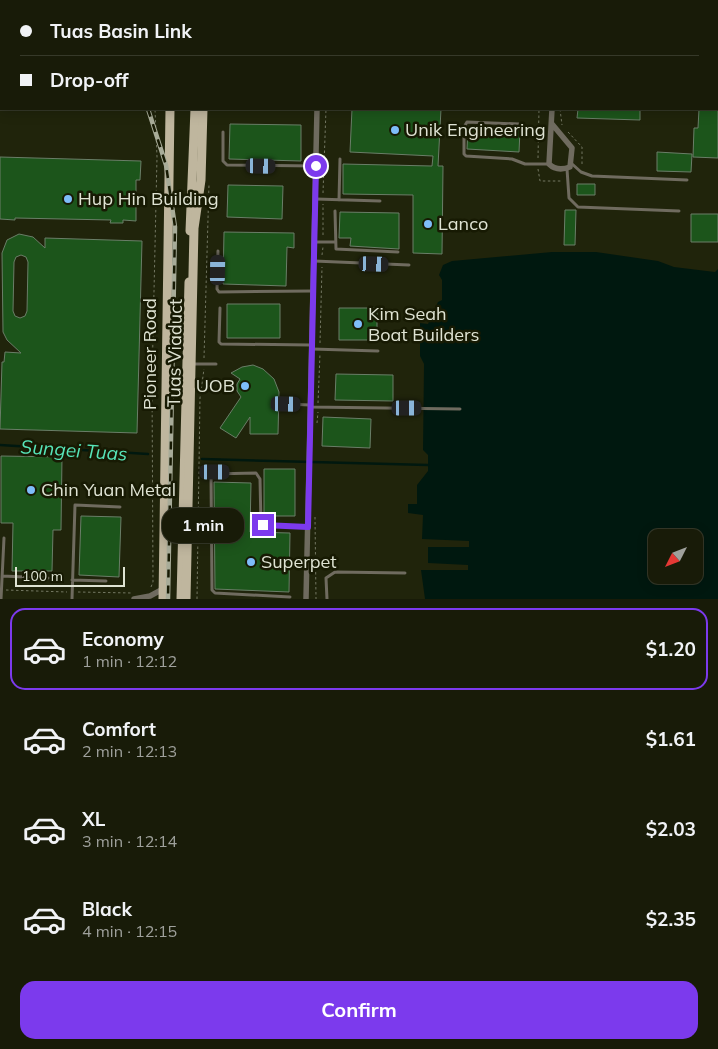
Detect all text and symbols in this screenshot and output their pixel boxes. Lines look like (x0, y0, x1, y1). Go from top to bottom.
text: Tuas Basin Link (50, 19, 192, 43)
text: Drop-off (50, 68, 128, 92)
place label: Unik Engineering (405, 118, 546, 141)
marker: Unik Engineering (389, 124, 401, 136)
route start (305, 155, 327, 177)
car (245, 158, 276, 174)
place label: Hup Hin Building (78, 187, 219, 210)
marker: Hup Hin Building (62, 193, 74, 205)
place label: Lanco (438, 212, 488, 235)
marker: Lanco (422, 218, 434, 230)
car (210, 255, 225, 285)
car (358, 256, 389, 272)
street label: Pioneer Road (138, 298, 161, 410)
street label: Tuas Viaduct (162, 299, 187, 407)
place label: Kim Seah Boat Builders (368, 302, 480, 346)
marker: Kim Seah Boat Builders (352, 318, 364, 330)
place label: UOB (196, 374, 235, 397)
marker: UOB (239, 380, 251, 392)
car (270, 396, 301, 412)
car (392, 401, 422, 416)
water label: Sungei Tuas (20, 434, 128, 466)
car (200, 465, 230, 480)
place label: Chin Yuan Metal (41, 478, 176, 501)
marker: Chin Yuan Metal (25, 484, 37, 496)
callout: 1 min (163, 508, 246, 542)
route end (252, 514, 274, 536)
text: 1 min (182, 515, 224, 535)
north arrow (648, 529, 702, 584)
map controls (648, 529, 703, 584)
place label: Superpet (261, 550, 337, 573)
marker: Superpet (245, 556, 257, 568)
scale bar (15, 564, 125, 587)
text: 100 m (22, 567, 63, 585)
icon: car (22, 627, 67, 672)
text: Economy (82, 627, 164, 651)
text: $1.20 (646, 637, 696, 661)
text: 1 min · 12:12 (82, 651, 177, 671)
icon: car (22, 717, 67, 762)
text: Comfort (82, 717, 156, 741)
text: $1.61 (646, 727, 696, 751)
text: 2 min · 12:13 (82, 741, 177, 761)
icon: car (22, 807, 67, 852)
text: XL (82, 807, 105, 831)
text: $2.03 (646, 817, 696, 841)
text: 3 min · 12:14 (82, 831, 177, 851)
icon: car (22, 897, 67, 942)
text: Black (82, 897, 132, 921)
text: $2.35 (646, 907, 696, 931)
text: 4 min · 12:15 (82, 921, 177, 941)
button: Confirm (20, 981, 698, 1039)

